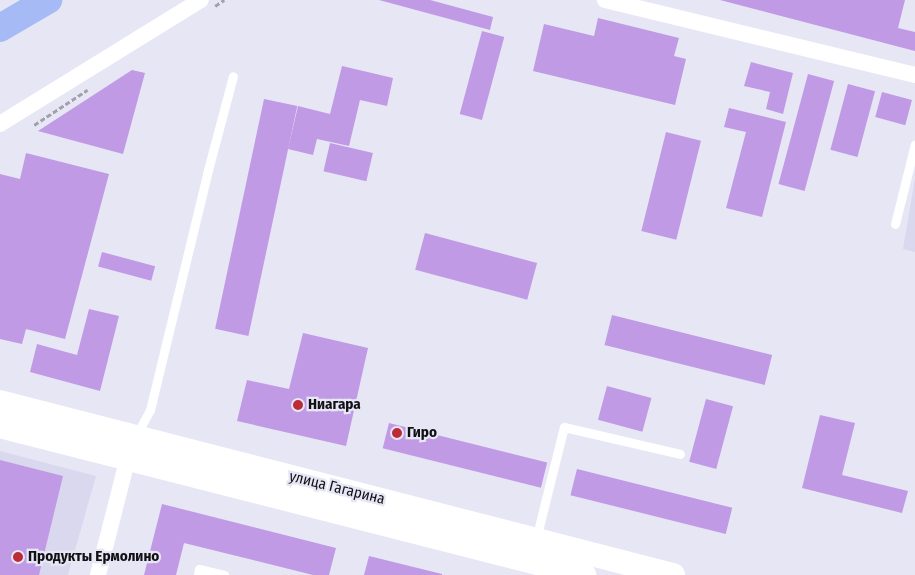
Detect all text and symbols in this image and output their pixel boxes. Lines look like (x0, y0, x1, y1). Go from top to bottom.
place label: Ниагара (308, 396, 361, 414)
marker: Ниагара (292, 399, 304, 411)
place label: Гиро (407, 424, 437, 442)
marker: Гиро (391, 427, 403, 439)
street label: улица Гагарина (287, 467, 387, 509)
place label: Продукты Ермолино (28, 548, 159, 566)
marker: Продукты Ермолино (12, 551, 24, 563)

